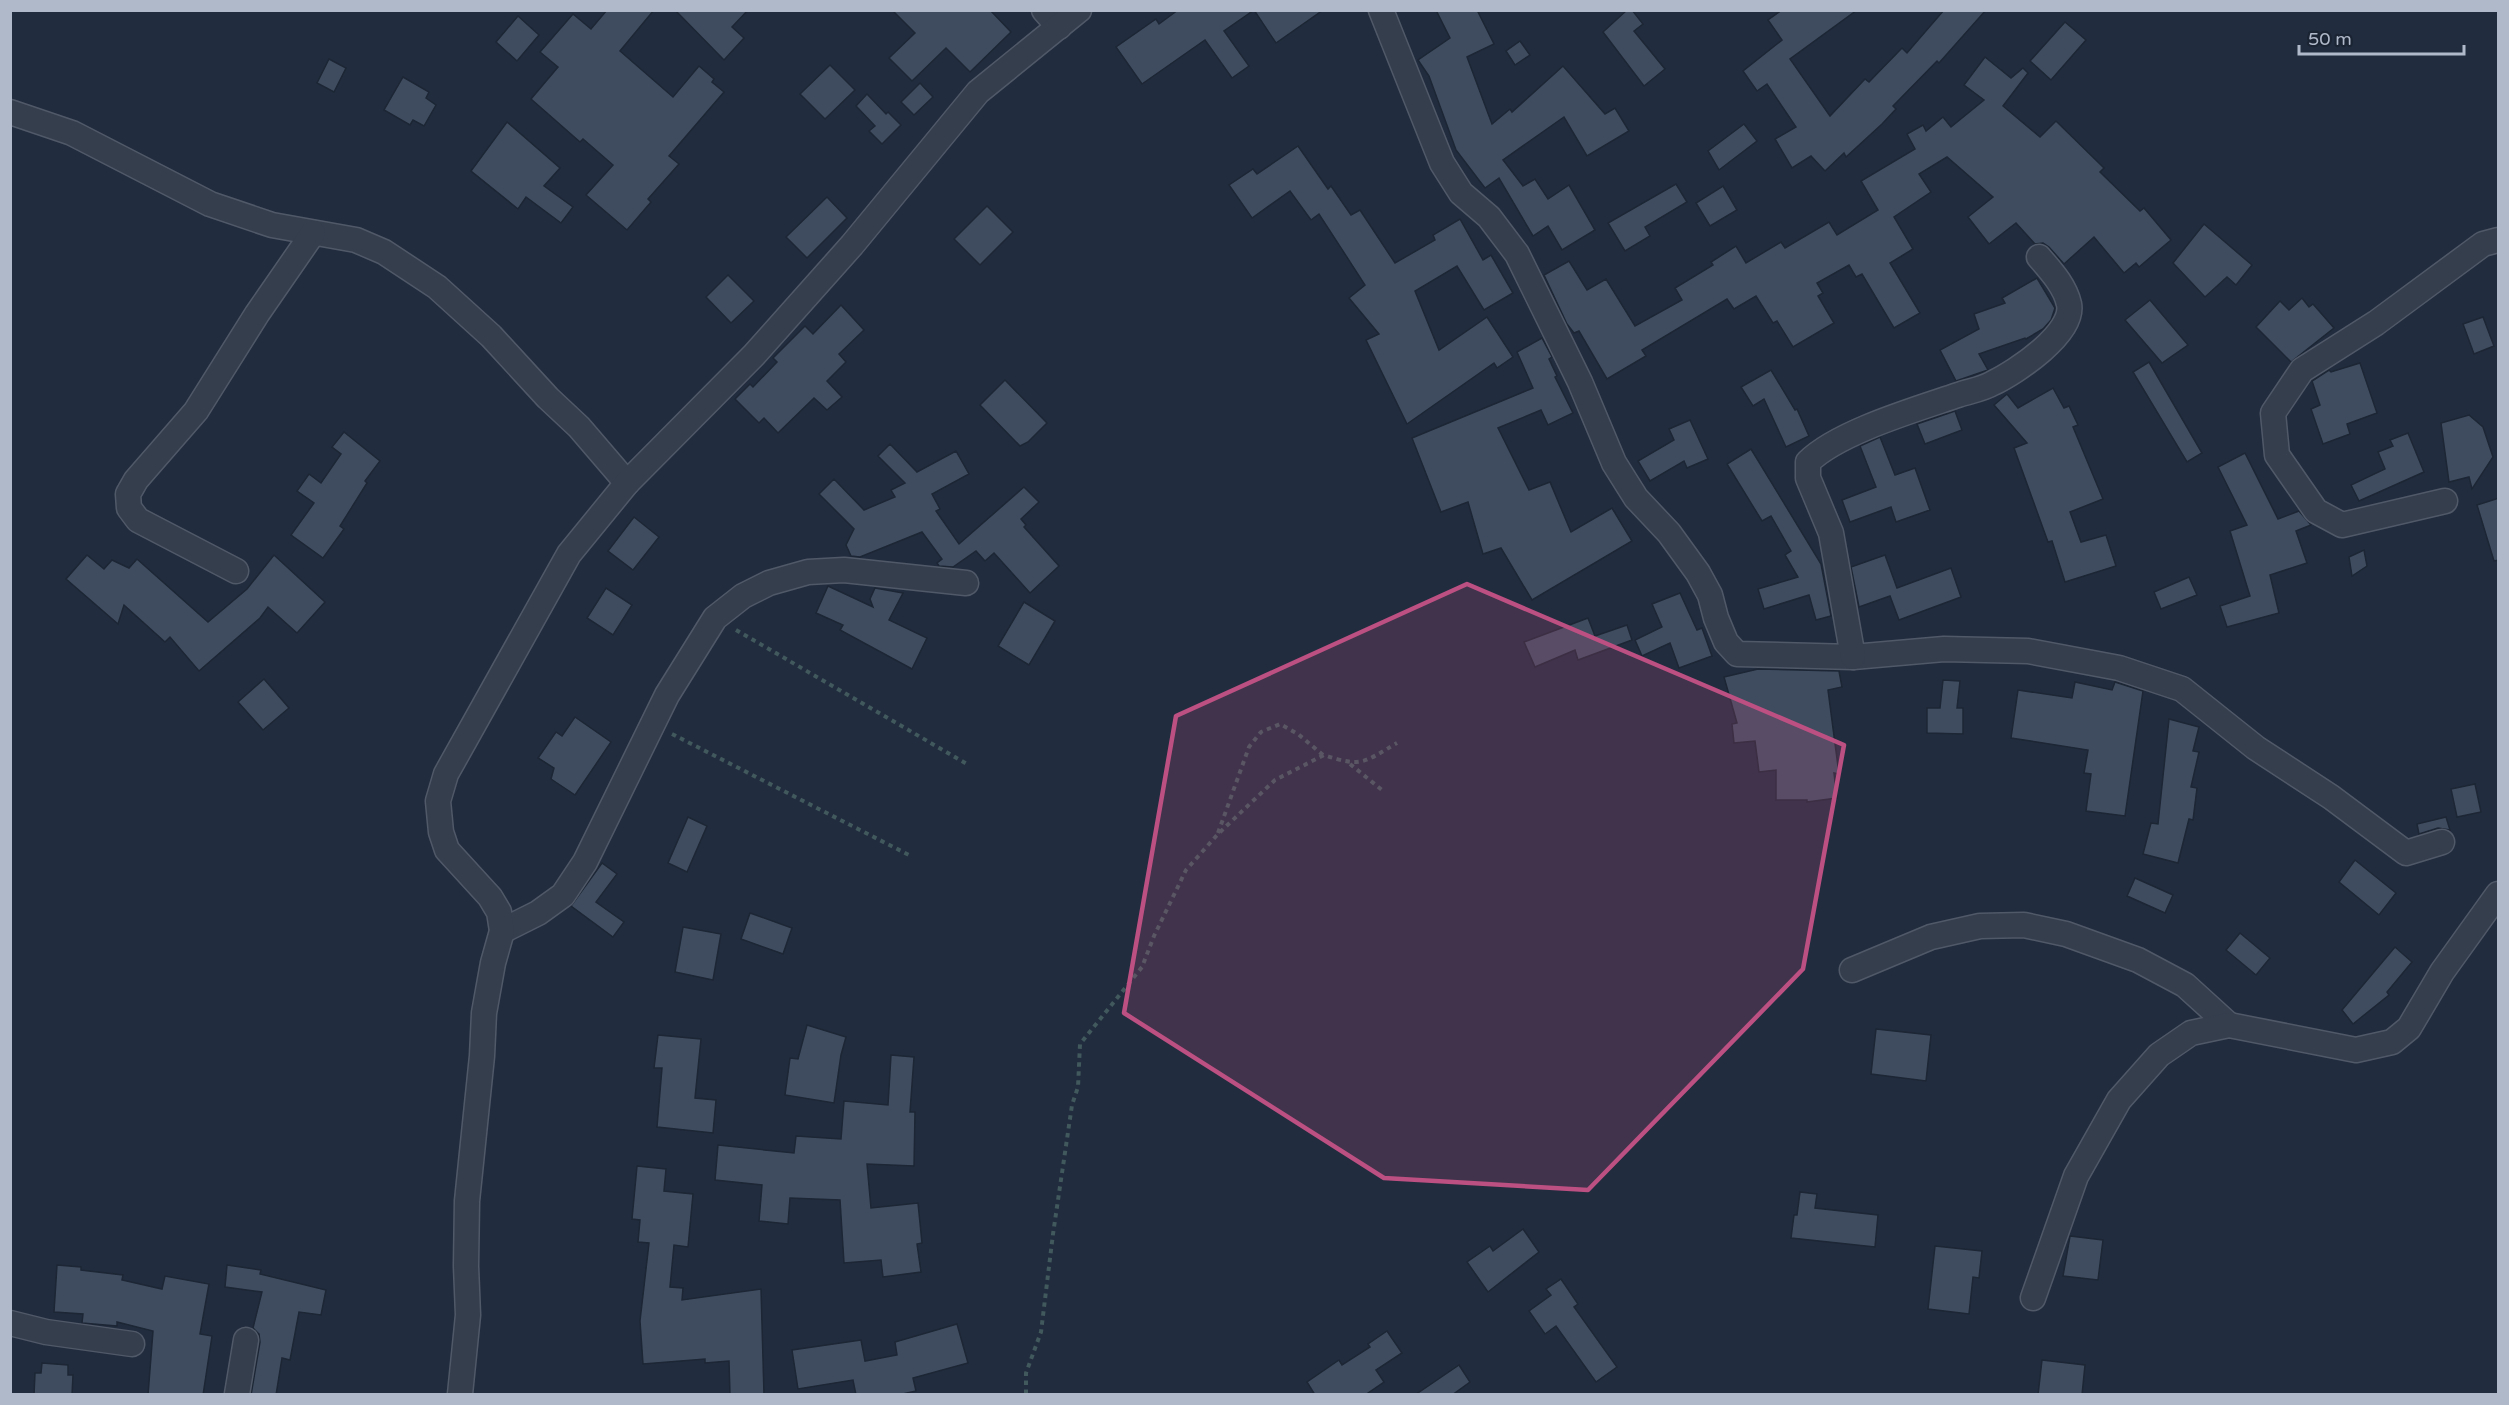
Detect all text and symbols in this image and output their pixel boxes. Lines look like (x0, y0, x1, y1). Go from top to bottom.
scale bar (2299, 18, 2464, 56)
text: 50 m (2308, 28, 2352, 50)

